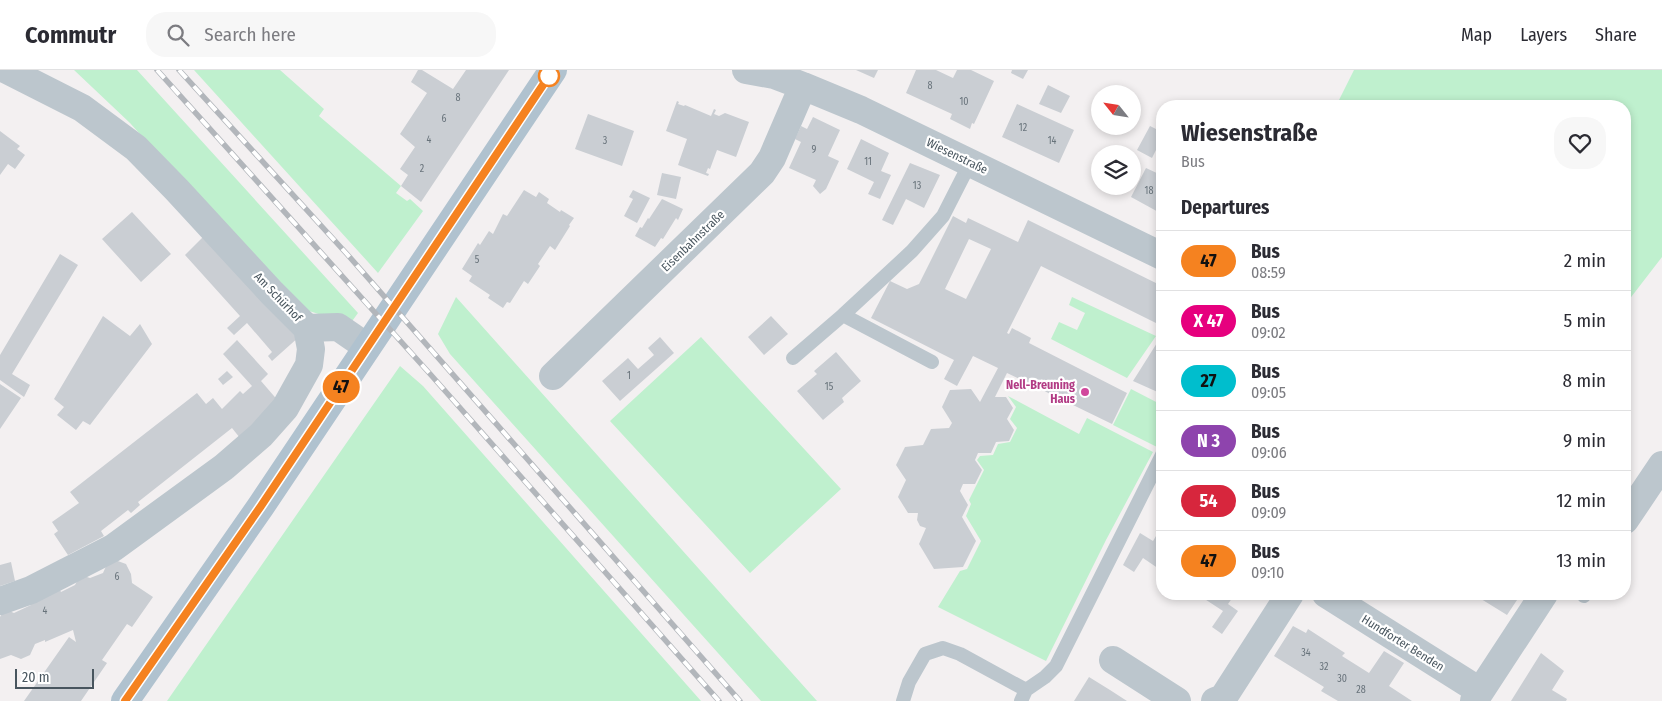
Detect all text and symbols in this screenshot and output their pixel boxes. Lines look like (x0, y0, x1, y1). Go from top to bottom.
search box (146, 12, 496, 57)
text: Commutr (25, 21, 116, 49)
icon: search (164, 21, 192, 49)
text: Search here (204, 23, 296, 46)
text: Map (1461, 24, 1492, 46)
text: Layers (1520, 24, 1567, 46)
text: Share (1595, 24, 1637, 46)
unlabelled marker (538, 65, 560, 87)
house number: 8 (928, 80, 933, 92)
north arrow (1091, 85, 1141, 135)
map controls (1091, 85, 1141, 195)
house number: 8 (456, 92, 461, 104)
house number: 10 (959, 96, 969, 108)
house number: 6 (442, 113, 447, 125)
button: heart (1554, 117, 1606, 169)
text: Wiesenstraße (1181, 119, 1318, 147)
house number: 12 (1019, 122, 1028, 134)
house number: 4 (427, 134, 432, 146)
house number: 3 (603, 135, 608, 147)
street label: Wiesenstraße (924, 135, 990, 177)
house number: 14 (1048, 135, 1057, 147)
house number: 9 (812, 144, 817, 156)
button: layers (1091, 145, 1141, 195)
text: Bus (1181, 152, 1205, 171)
house number: 11 (864, 156, 872, 168)
house number: 2 (420, 163, 425, 175)
house number: 13 (913, 180, 922, 192)
house number: 18 (1145, 185, 1153, 197)
text: Departures (1181, 196, 1269, 219)
street label: Eisenbahnstraße (659, 207, 727, 274)
text: Bus (1251, 240, 1280, 263)
text: 2 min (1564, 249, 1606, 272)
text: 47 (1200, 250, 1217, 272)
house number: 5 (475, 254, 480, 266)
text: 08:59 (1251, 263, 1286, 282)
street label: Am Schürhof (251, 270, 306, 325)
text: Bus (1251, 300, 1280, 323)
text: 5 min (1563, 309, 1606, 332)
text: X 47 (1194, 310, 1223, 332)
text: 09:02 (1251, 323, 1286, 342)
text: Bus (1251, 360, 1280, 383)
text: 8 min (1563, 369, 1606, 392)
house number: 1 (627, 370, 631, 382)
text: 27 (1201, 370, 1216, 392)
line badge: 47 (318, 371, 364, 403)
text: 47 (333, 376, 349, 398)
place label: Nell-Breuning Haus (1006, 378, 1076, 406)
house number: 15 (825, 381, 834, 393)
text: 09:05 (1251, 383, 1286, 402)
marker: Nell-Breuning Haus (1079, 386, 1091, 398)
text: Bus (1251, 420, 1280, 443)
text: 9 min (1563, 429, 1606, 452)
text: N 3 (1197, 430, 1220, 452)
text: 09:06 (1251, 443, 1287, 462)
text: Bus (1251, 480, 1280, 503)
text: 12 min (1556, 489, 1606, 512)
text: 54 (1199, 490, 1218, 512)
text: 09:09 (1251, 503, 1286, 522)
text: Bus (1251, 540, 1280, 563)
text: 13 min (1556, 549, 1606, 572)
text: 47 (1200, 550, 1217, 572)
text: 09:10 (1251, 563, 1284, 582)
house number: 6 (115, 571, 120, 583)
house number: 4 (43, 605, 48, 617)
street label: Hundforter Benden (1359, 612, 1447, 674)
house number: 34 (1301, 647, 1311, 659)
house number: 32 (1320, 661, 1329, 673)
scale bar (15, 666, 94, 689)
text: 20 m (22, 669, 50, 686)
house number: 30 (1337, 673, 1347, 685)
house number: 28 (1356, 684, 1366, 696)

